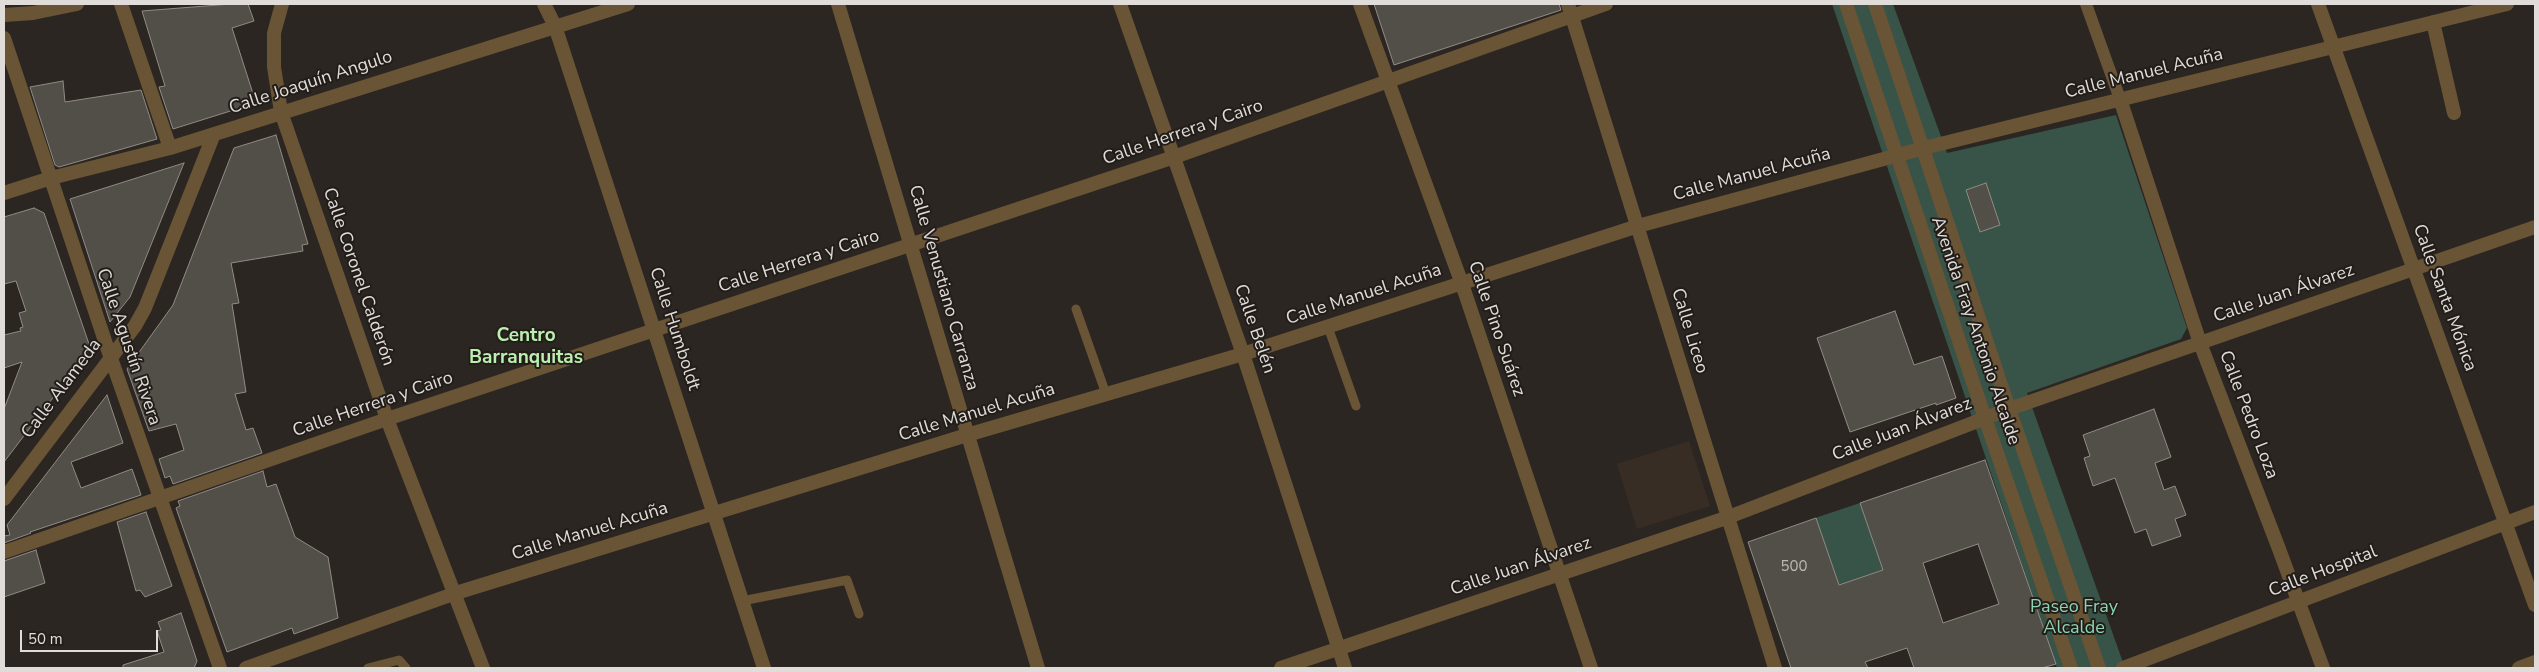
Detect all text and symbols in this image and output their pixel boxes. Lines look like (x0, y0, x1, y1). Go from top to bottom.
street label: Calle Manuel Acuña (2063, 44, 2225, 104)
street label: Calle Joaquín Angulo (227, 46, 395, 120)
street label: Calle Herrera y Cairo (1100, 95, 1266, 171)
street label: Calle Manuel Acuña (1671, 144, 1833, 206)
street label: Calle Venustiano Carranza (903, 183, 983, 393)
street label: Calle Coronel Calderón (317, 185, 399, 369)
street label: Avenida Fray Antonio Alcalde (1926, 214, 2024, 448)
street label: Calle Santa Mónica (2407, 221, 2481, 375)
street label: Calle Herrera y Cairo (716, 226, 882, 298)
street label: Calle Pino Suárez (1463, 259, 1529, 399)
street label: Calle Manuel Acuña (1284, 260, 1444, 330)
street label: Calle Juan Álvarez (2211, 260, 2357, 328)
street label: Calle Humboldt (644, 265, 704, 393)
street label: Calle Agustín Rivera (91, 266, 165, 428)
street label: Calle Belén (1229, 282, 1279, 376)
street label: Calle Liceo (1666, 286, 1712, 376)
district label: Centro Barranquitas (469, 325, 583, 369)
street label: Calle Alameda (18, 335, 106, 443)
street label: Calle Pedro Loza (2214, 348, 2282, 482)
street label: Calle Herrera y Cairo (290, 367, 456, 443)
street label: Calle Manuel Acuña (896, 379, 1058, 447)
street label: Calle Juan Álvarez (1829, 393, 1975, 467)
street label: Calle Manuel Acuña (509, 498, 671, 566)
street label: Calle Juan Álvarez (1448, 533, 1594, 601)
street label: Calle Hospital (2266, 541, 2380, 603)
house number: 500 (1781, 558, 1807, 576)
park label: Paseo Fray Alcalde (2030, 597, 2118, 640)
scale bar (22, 620, 160, 652)
text: 50 m (28, 629, 63, 649)

